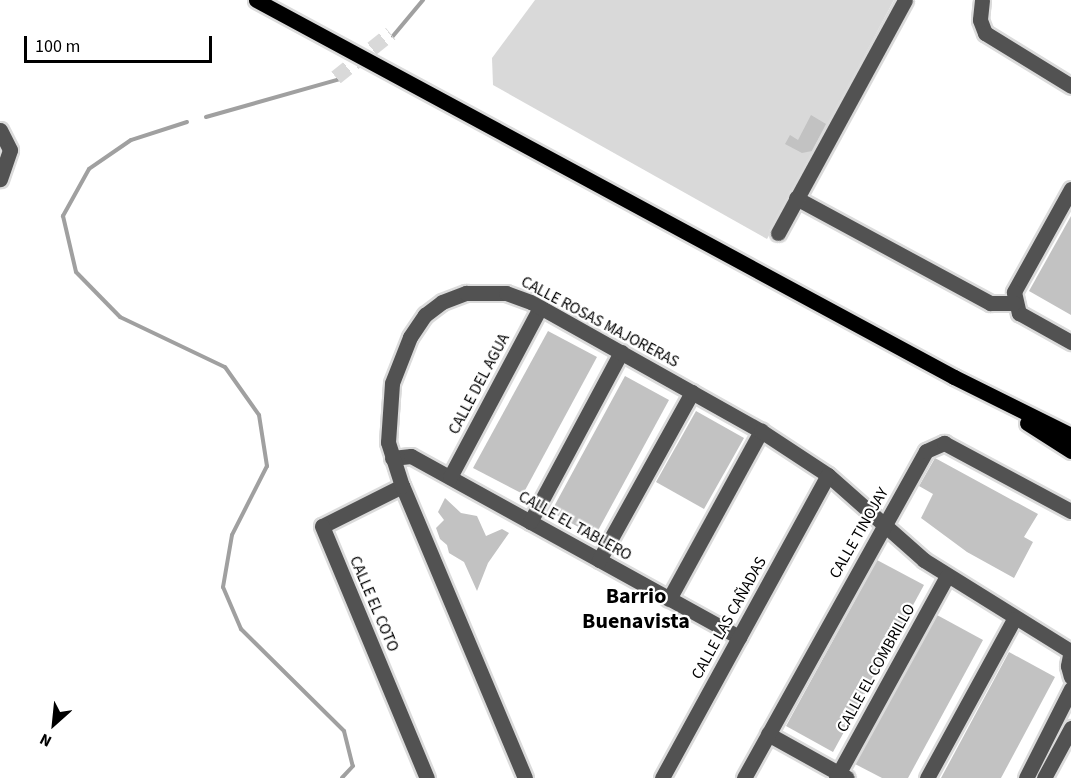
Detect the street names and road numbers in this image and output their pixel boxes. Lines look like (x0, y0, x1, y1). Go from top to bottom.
street label: CALLE ROSAS MAJORERAS (518, 272, 682, 372)
street label: CALLE DEL AGUA (444, 330, 514, 438)
street label: CALLE TINOJAY (825, 484, 893, 582)
street label: CALLE EL TABLERO (515, 487, 635, 565)
street label: CALLE EL COTO (345, 553, 403, 655)
street label: CALLE LAS CAÑADAS (687, 553, 771, 683)
street label: CALLE EL COMBRILLO (833, 600, 919, 736)

